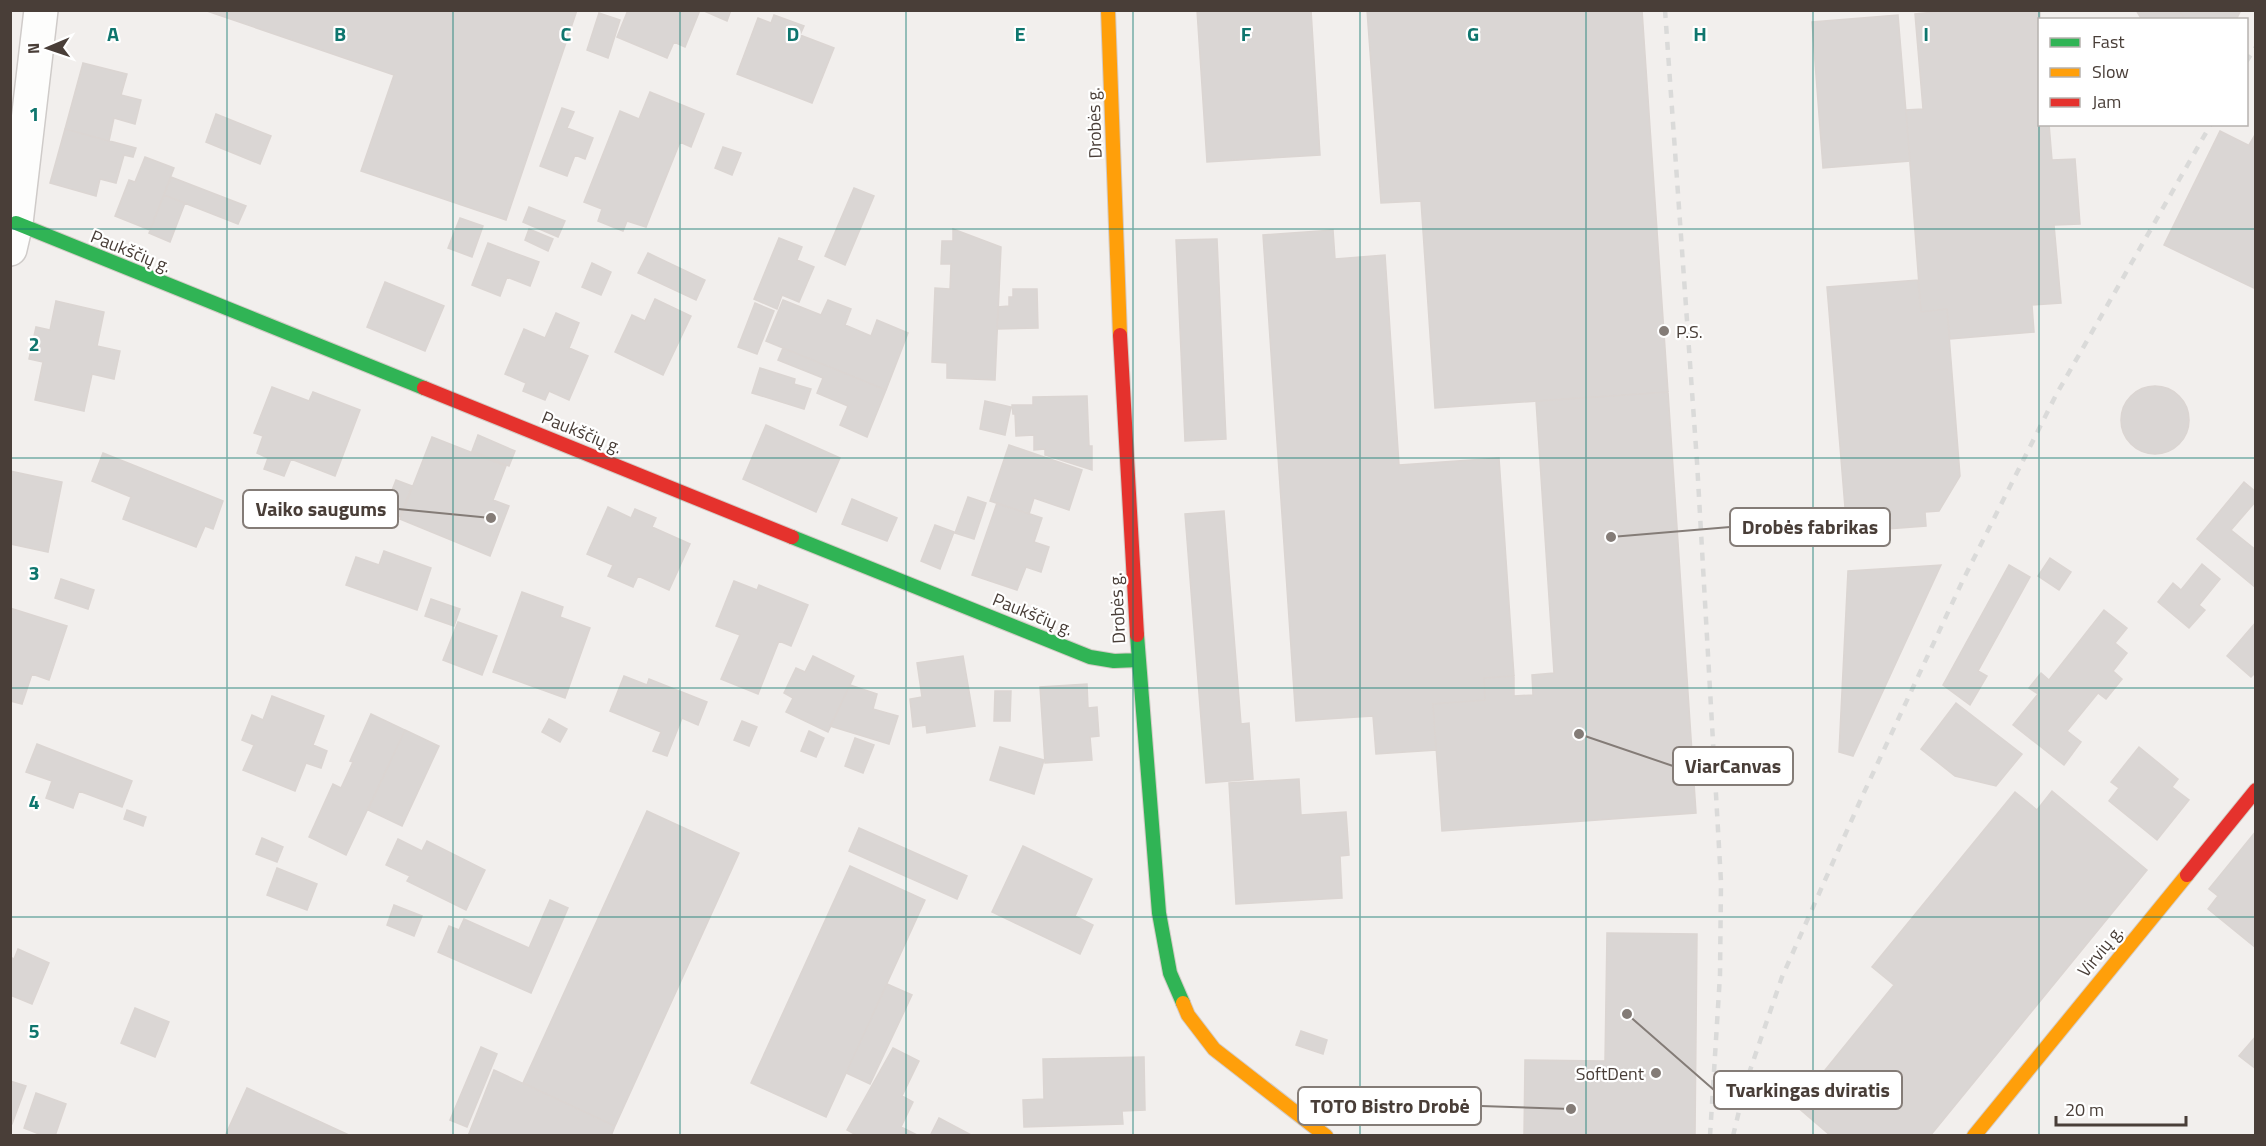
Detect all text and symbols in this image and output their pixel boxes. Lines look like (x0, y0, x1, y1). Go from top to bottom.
north arrow (18, 18, 78, 78)
text: A (107, 18, 119, 49)
text: B (334, 18, 346, 49)
text: C (561, 18, 572, 49)
text: D (787, 18, 799, 49)
text: E (1014, 18, 1026, 49)
text: F (1241, 18, 1252, 49)
text: G (1467, 18, 1479, 49)
text: H (1693, 18, 1707, 49)
text: I (1923, 18, 1929, 49)
legend (2038, 18, 2248, 126)
text: Fast (2092, 28, 2125, 55)
text: N (21, 43, 45, 54)
text: Slow (2092, 58, 2129, 85)
street label: Drobės g. (1079, 87, 1109, 159)
text: Jam (2092, 88, 2121, 115)
text: 1 (28, 98, 40, 129)
street label: Paukščių g. (87, 223, 175, 279)
place label: P.S. (1676, 318, 1703, 345)
marker: P.S. (1657, 324, 1671, 338)
text: 2 (28, 328, 40, 359)
street label: Paukščių g. (538, 404, 626, 460)
callout: Vaiko saugums (243, 490, 398, 528)
text: Vaiko saugums (256, 493, 386, 524)
callout: Drobės fabrikas (1730, 508, 1890, 546)
text: Drobės fabrikas (1742, 511, 1878, 542)
text: 3 (28, 557, 40, 588)
street label: Drobės g. (1102, 572, 1132, 644)
street label: Paukščių g. (989, 586, 1077, 642)
callout: ViarCanvas (1673, 747, 1793, 785)
text: ViarCanvas (1685, 750, 1781, 781)
text: 4 (28, 786, 40, 817)
street label: Virvių g. (2071, 919, 2129, 983)
text: 5 (28, 1015, 40, 1046)
place label: SoftDent (1576, 1060, 1645, 1087)
marker: SoftDent (1649, 1066, 1663, 1080)
callout: Tvarkingas dviratis (1714, 1071, 1902, 1109)
text: Tvarkingas dviratis (1726, 1074, 1890, 1105)
callout: TOTO Bistro Drobė (1298, 1087, 1481, 1125)
scale bar (2056, 1089, 2186, 1127)
text: TOTO Bistro Drobė (1310, 1090, 1470, 1121)
text: 20 m (2065, 1096, 2104, 1123)

